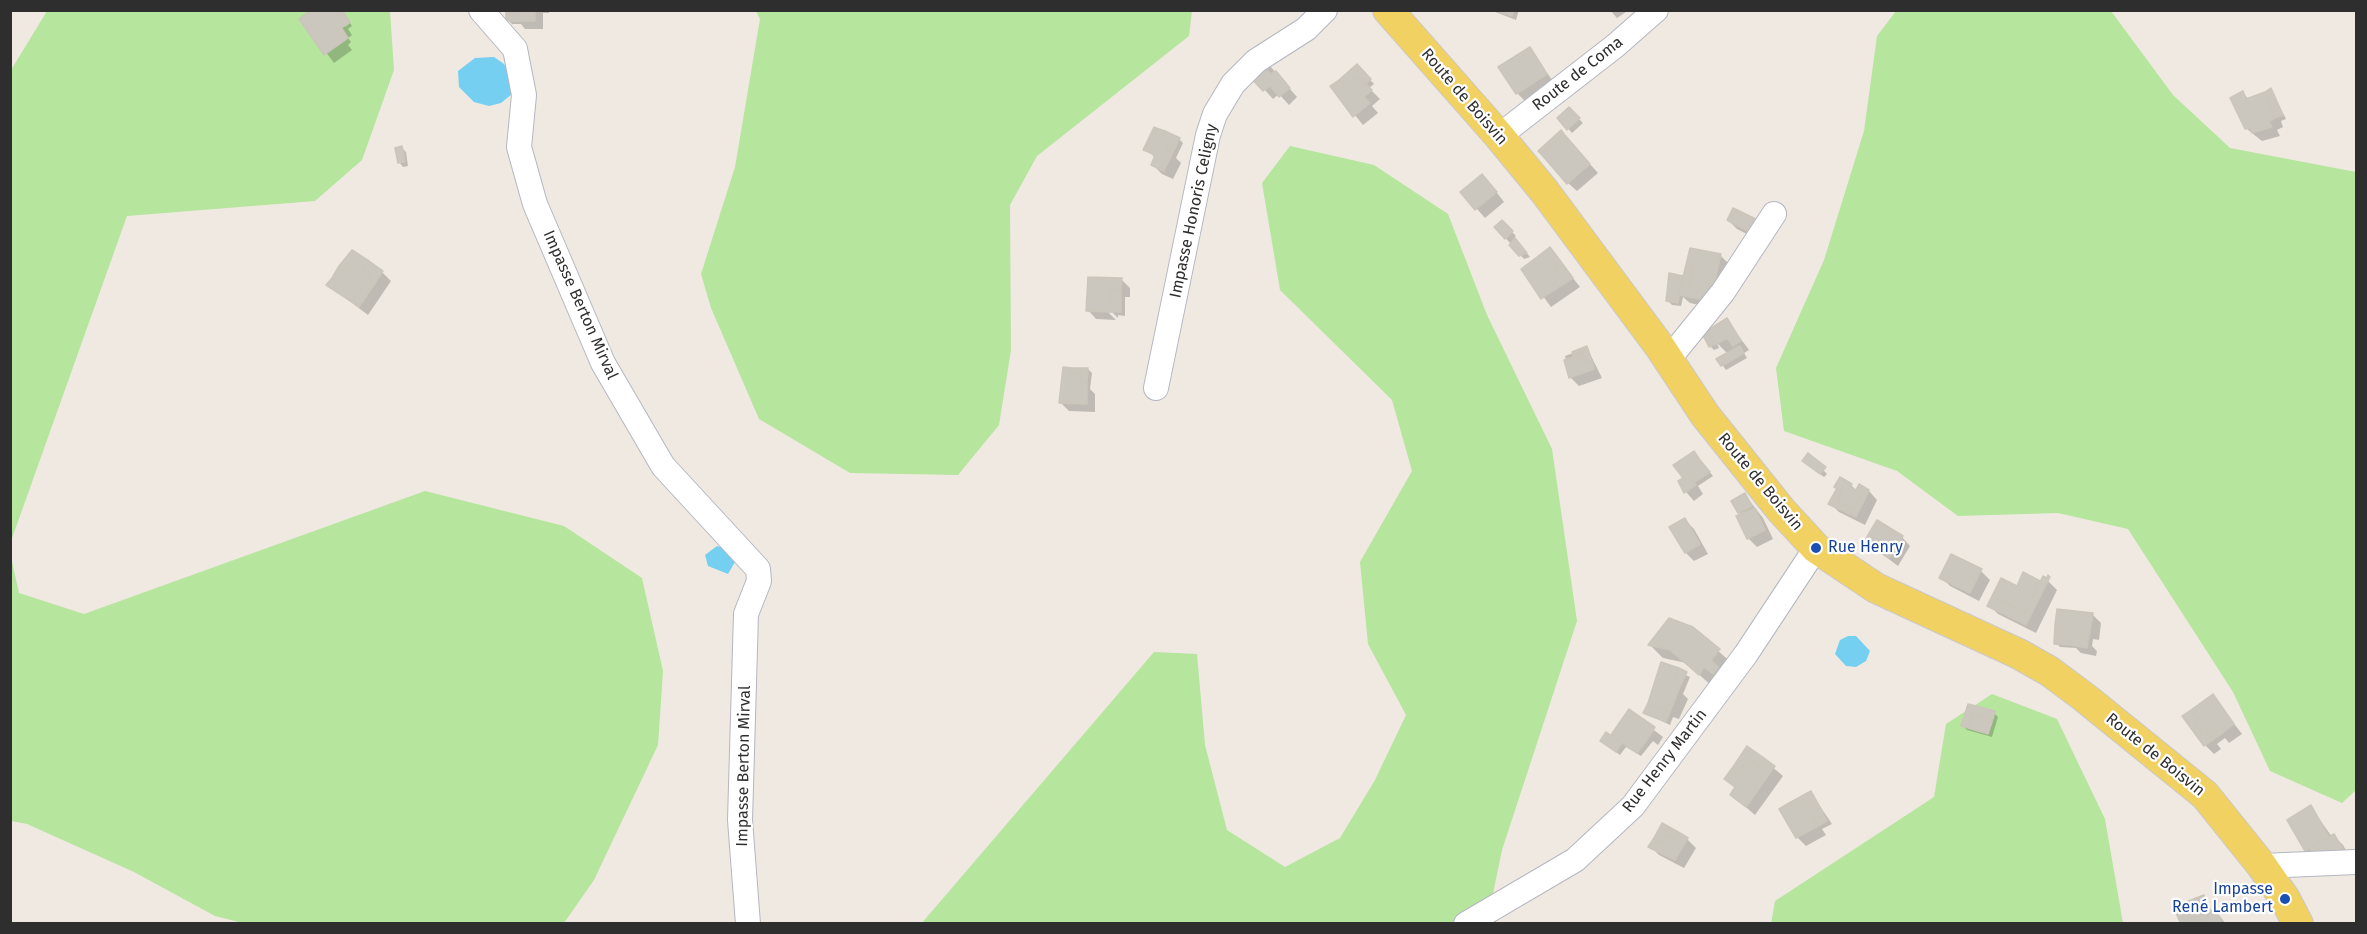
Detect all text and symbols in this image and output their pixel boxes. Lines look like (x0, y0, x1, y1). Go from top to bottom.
street label: Route de Coma (1529, 33, 1627, 115)
street label: Route de Boisvin (1417, 45, 1511, 149)
street label: Impasse Honoris Celigny (1166, 122, 1222, 300)
street label: Impasse Berton Mirval (538, 227, 622, 383)
street label: Route de Boisvin (1714, 429, 1806, 535)
place label: Rue Henry (1828, 538, 1903, 558)
marker: Rue Henry (1809, 541, 1823, 555)
street label: Impasse Berton Mirval (733, 685, 755, 847)
street label: Rue Henry Martin (1619, 705, 1711, 817)
street label: Route de Boisvin (2102, 709, 2208, 801)
place label: Impasse René Lambert (2172, 880, 2273, 918)
marker: Impasse René Lambert (2278, 892, 2292, 906)

